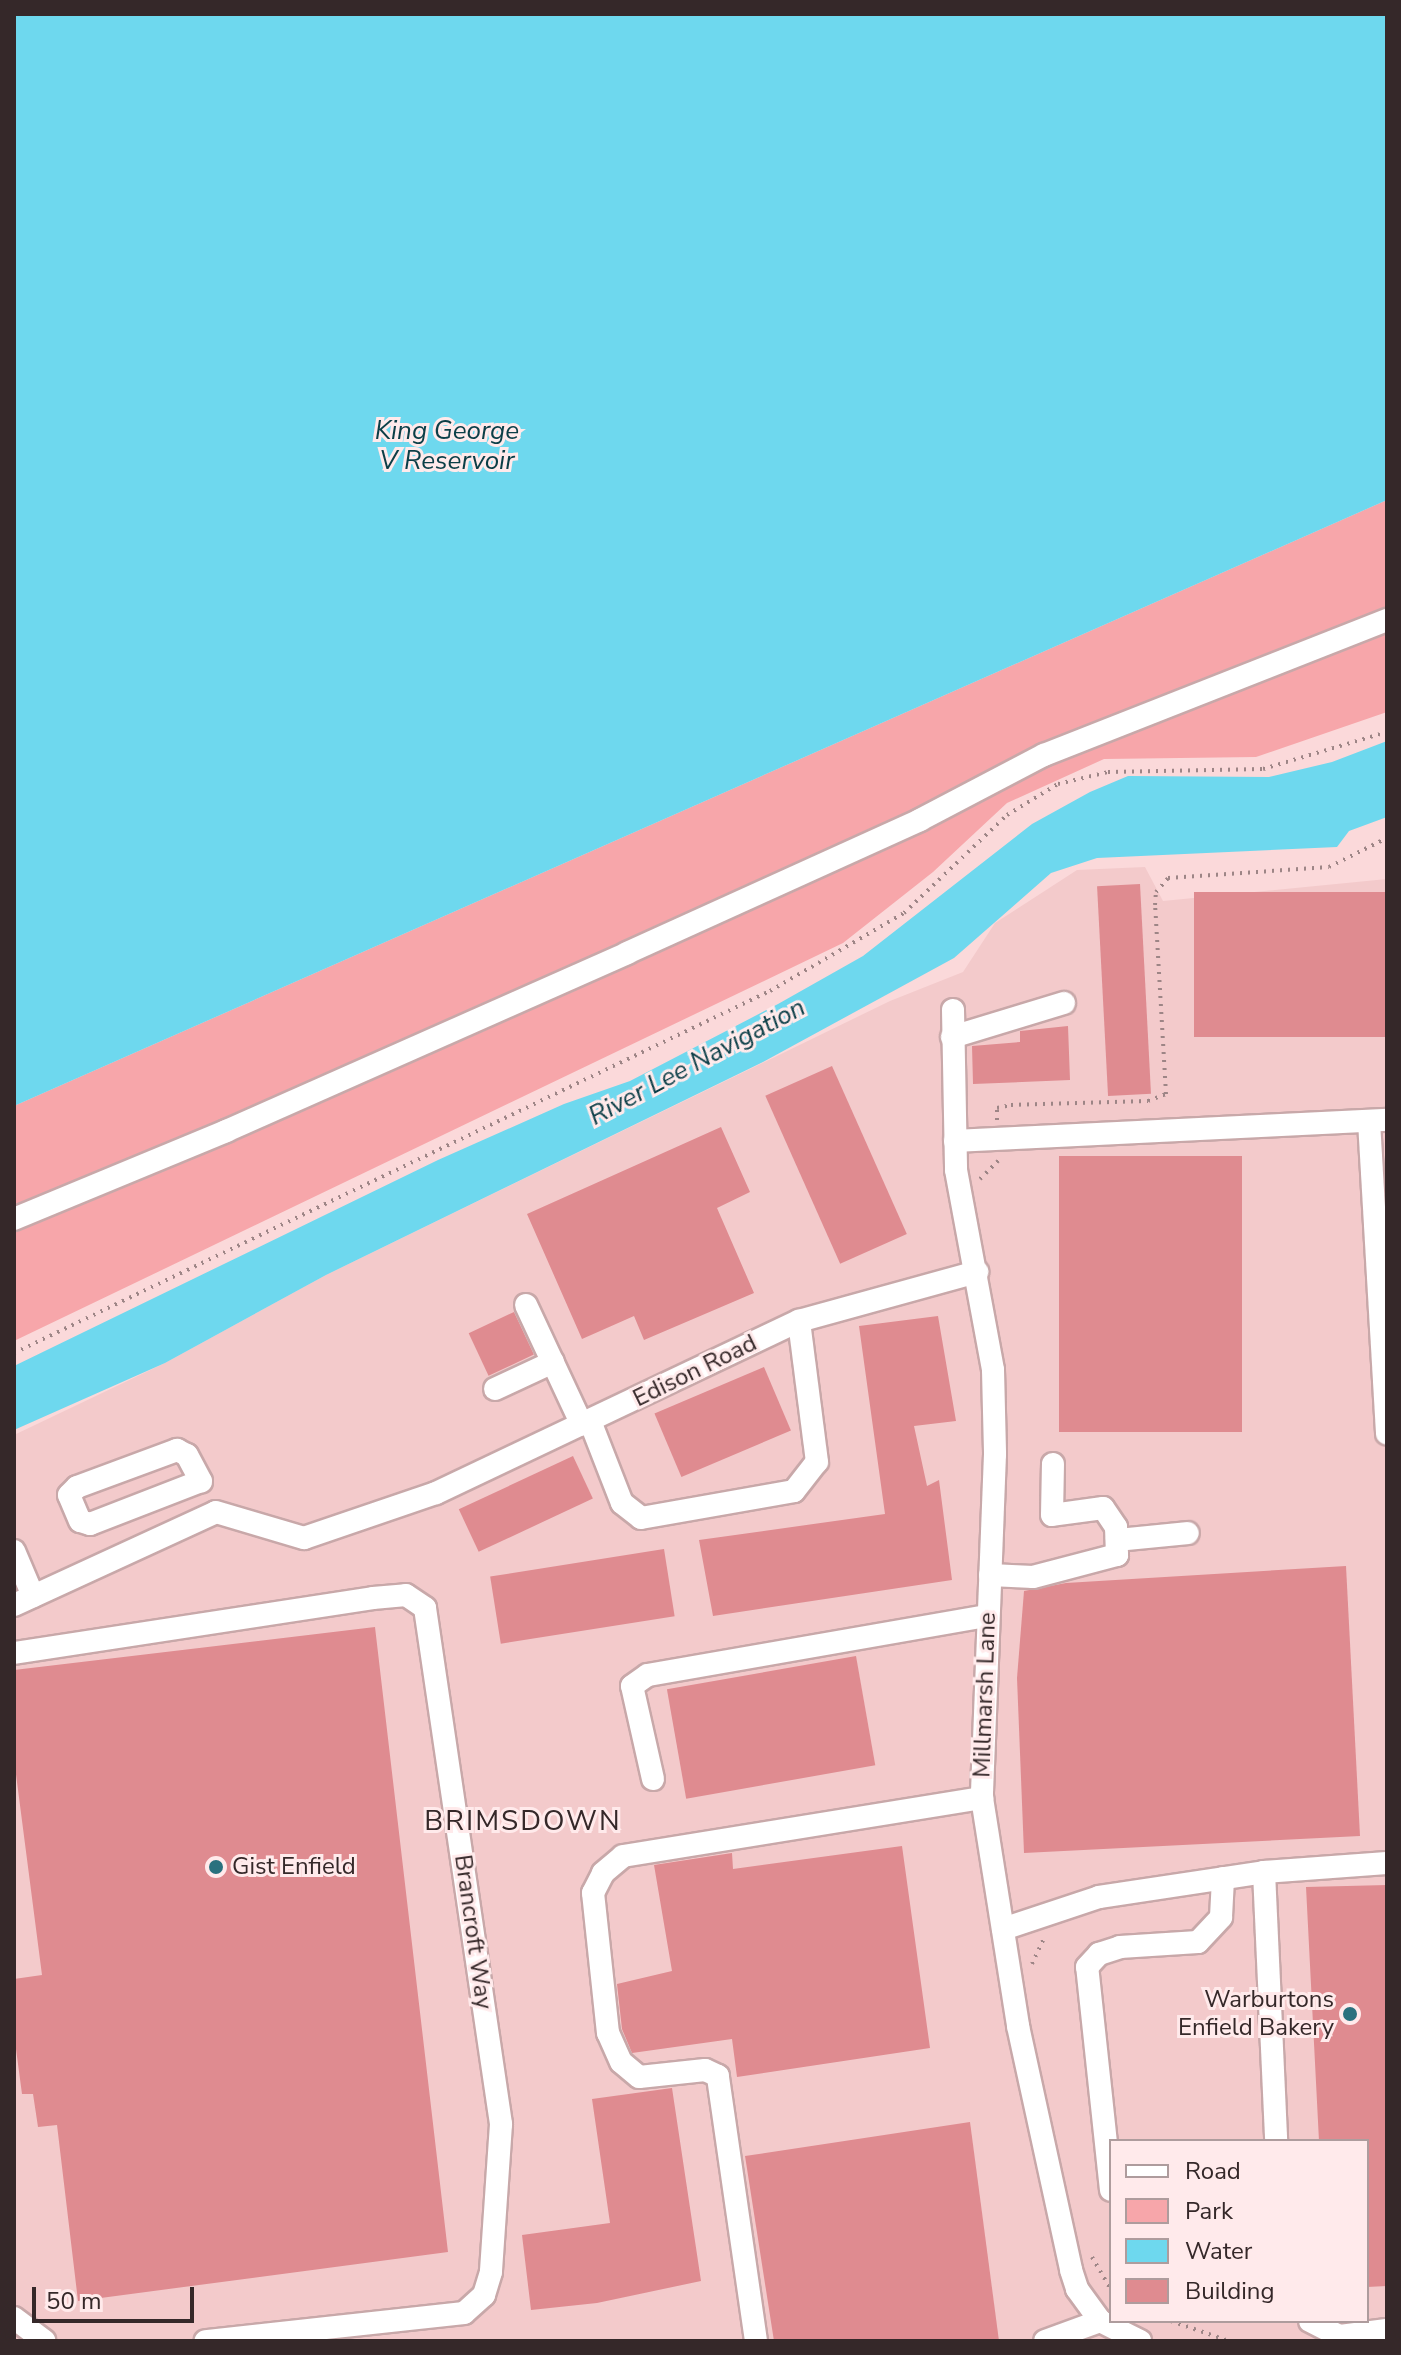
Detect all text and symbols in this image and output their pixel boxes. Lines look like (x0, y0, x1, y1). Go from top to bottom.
water label: King George V Reservoir (375, 415, 519, 476)
water label: River Lee Navigation (584, 992, 810, 1132)
street label: Edison Road (628, 1329, 762, 1413)
street label: Millmarsh Lane (968, 1612, 1002, 1778)
district label: BRIMSDOWN (424, 1804, 622, 1838)
place label: Gist Enfield (232, 1853, 356, 1881)
street label: Brancroft Way (448, 1853, 498, 2011)
marker: Gist Enfield (207, 1858, 225, 1876)
place label: Warburtons Enfield Bakery (1178, 1986, 1334, 2042)
marker: Warburtons Enfield Bakery (1341, 2005, 1359, 2023)
legend (1109, 2139, 1369, 2323)
text: Road (1185, 2155, 1241, 2187)
text: Park (1185, 2195, 1233, 2227)
text: Water (1185, 2235, 1252, 2267)
scale bar (36, 2271, 198, 2321)
text: Building (1185, 2275, 1275, 2307)
text: 50 m (46, 2285, 102, 2317)

